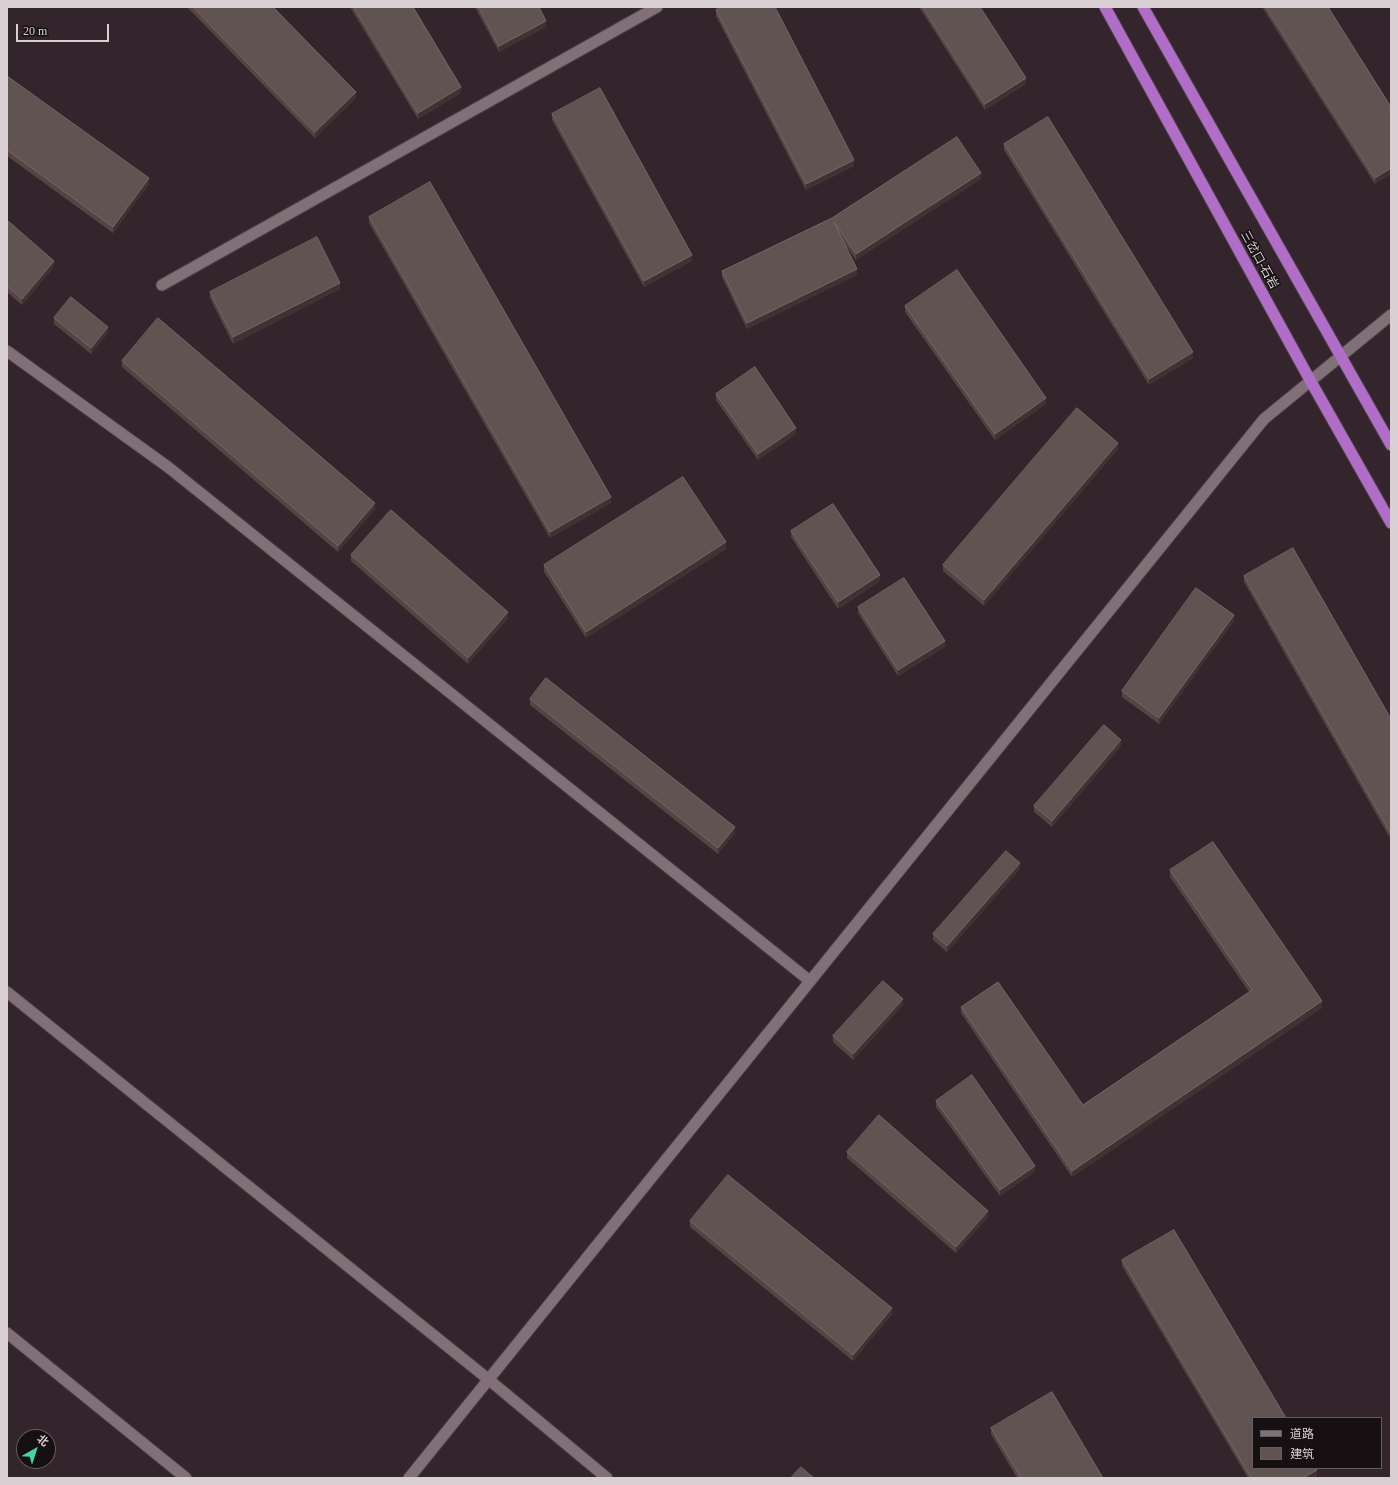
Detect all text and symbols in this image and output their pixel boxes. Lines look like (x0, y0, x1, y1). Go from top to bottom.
scale bar (18, 16, 111, 42)
text: 20 m (23, 24, 47, 38)
street label: 三岔口-石岩 (1237, 229, 1281, 291)
legend (1252, 1417, 1382, 1469)
text: 道路 (1290, 1427, 1314, 1441)
north arrow (16, 1429, 56, 1469)
text: 北 (35, 1432, 51, 1449)
text: 建筑 (1290, 1447, 1314, 1461)

